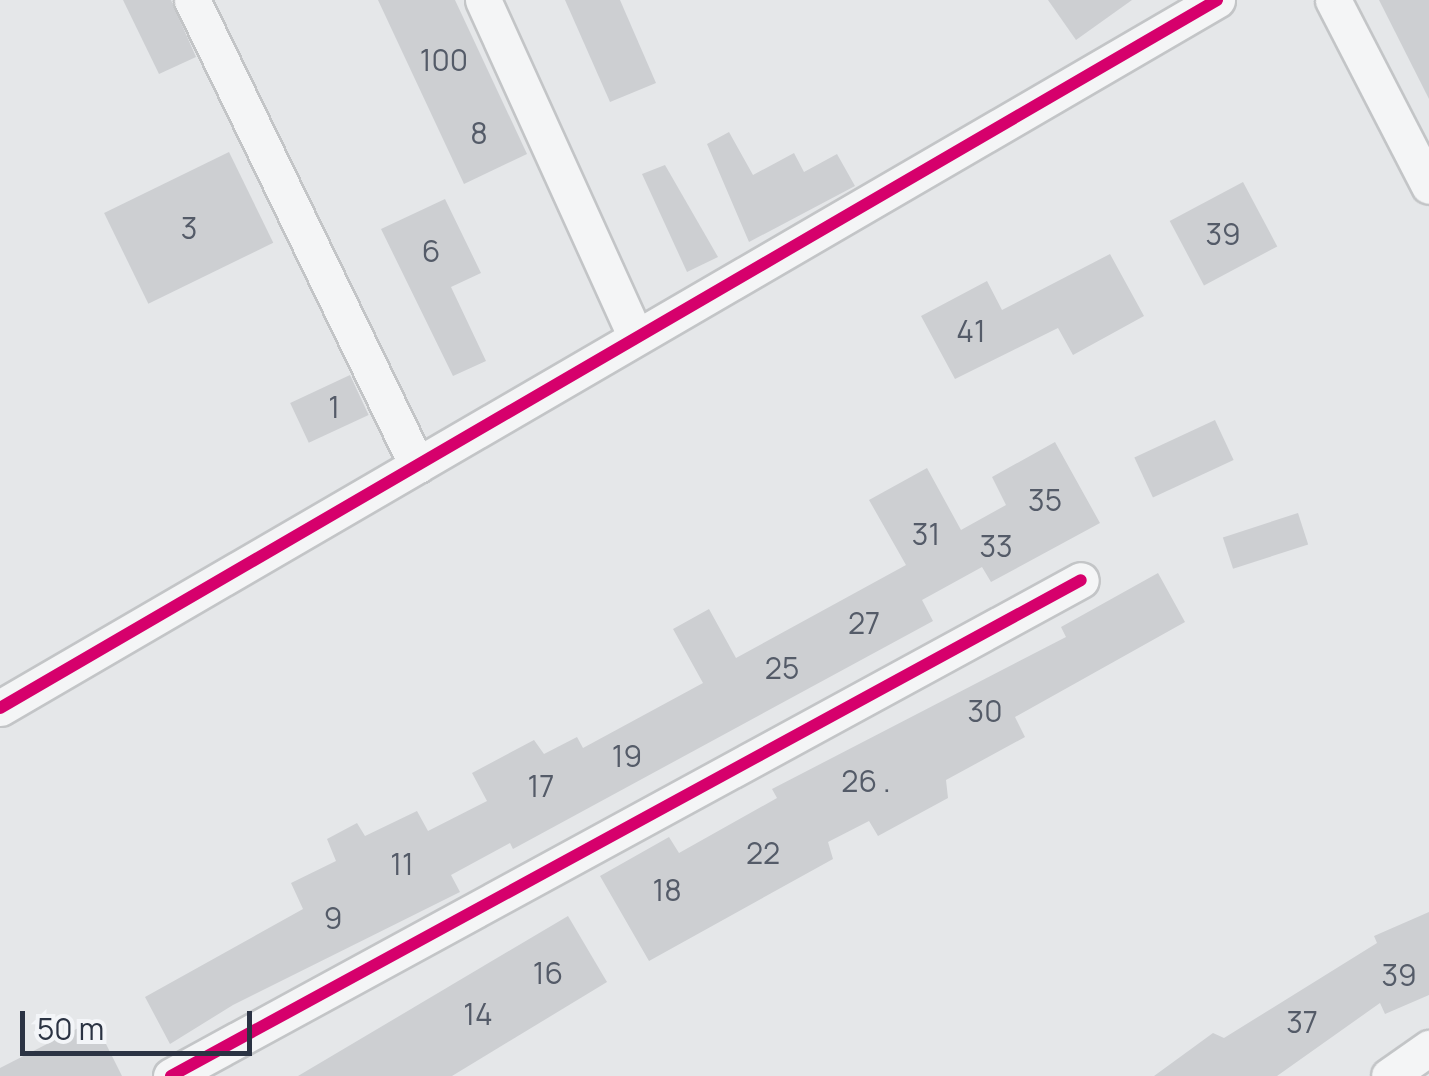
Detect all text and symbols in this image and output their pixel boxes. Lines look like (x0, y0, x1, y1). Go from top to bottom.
house number: 100 (420, 42, 468, 78)
house number: 8 (470, 115, 488, 151)
house number: 3 (181, 210, 197, 246)
house number: 39 (1205, 216, 1241, 252)
house number: 6 (422, 233, 440, 269)
house number: 41 (956, 313, 986, 349)
house number: 1 (328, 389, 340, 425)
house number: 35 (1028, 482, 1062, 518)
house number: 31 (912, 516, 940, 552)
house number: 33 (979, 528, 1013, 564)
house number: 27 (848, 605, 880, 641)
house number: 25 (765, 650, 799, 686)
house number: 30 (968, 693, 1002, 729)
house number: 19 (612, 738, 642, 774)
house number: 26 . (841, 763, 891, 799)
house number: 17 (528, 768, 554, 804)
house number: 22 (746, 835, 780, 871)
house number: 11 (390, 846, 414, 882)
house number: 18 (652, 872, 682, 908)
house number: 9 (324, 900, 342, 936)
house number: 16 (533, 955, 563, 991)
house number: 39 (1381, 957, 1417, 993)
scale bar (25, 991, 258, 1053)
house number: 14 (463, 996, 493, 1032)
house number: 37 (1286, 1004, 1318, 1040)
text: 50 m (37, 1008, 104, 1049)

